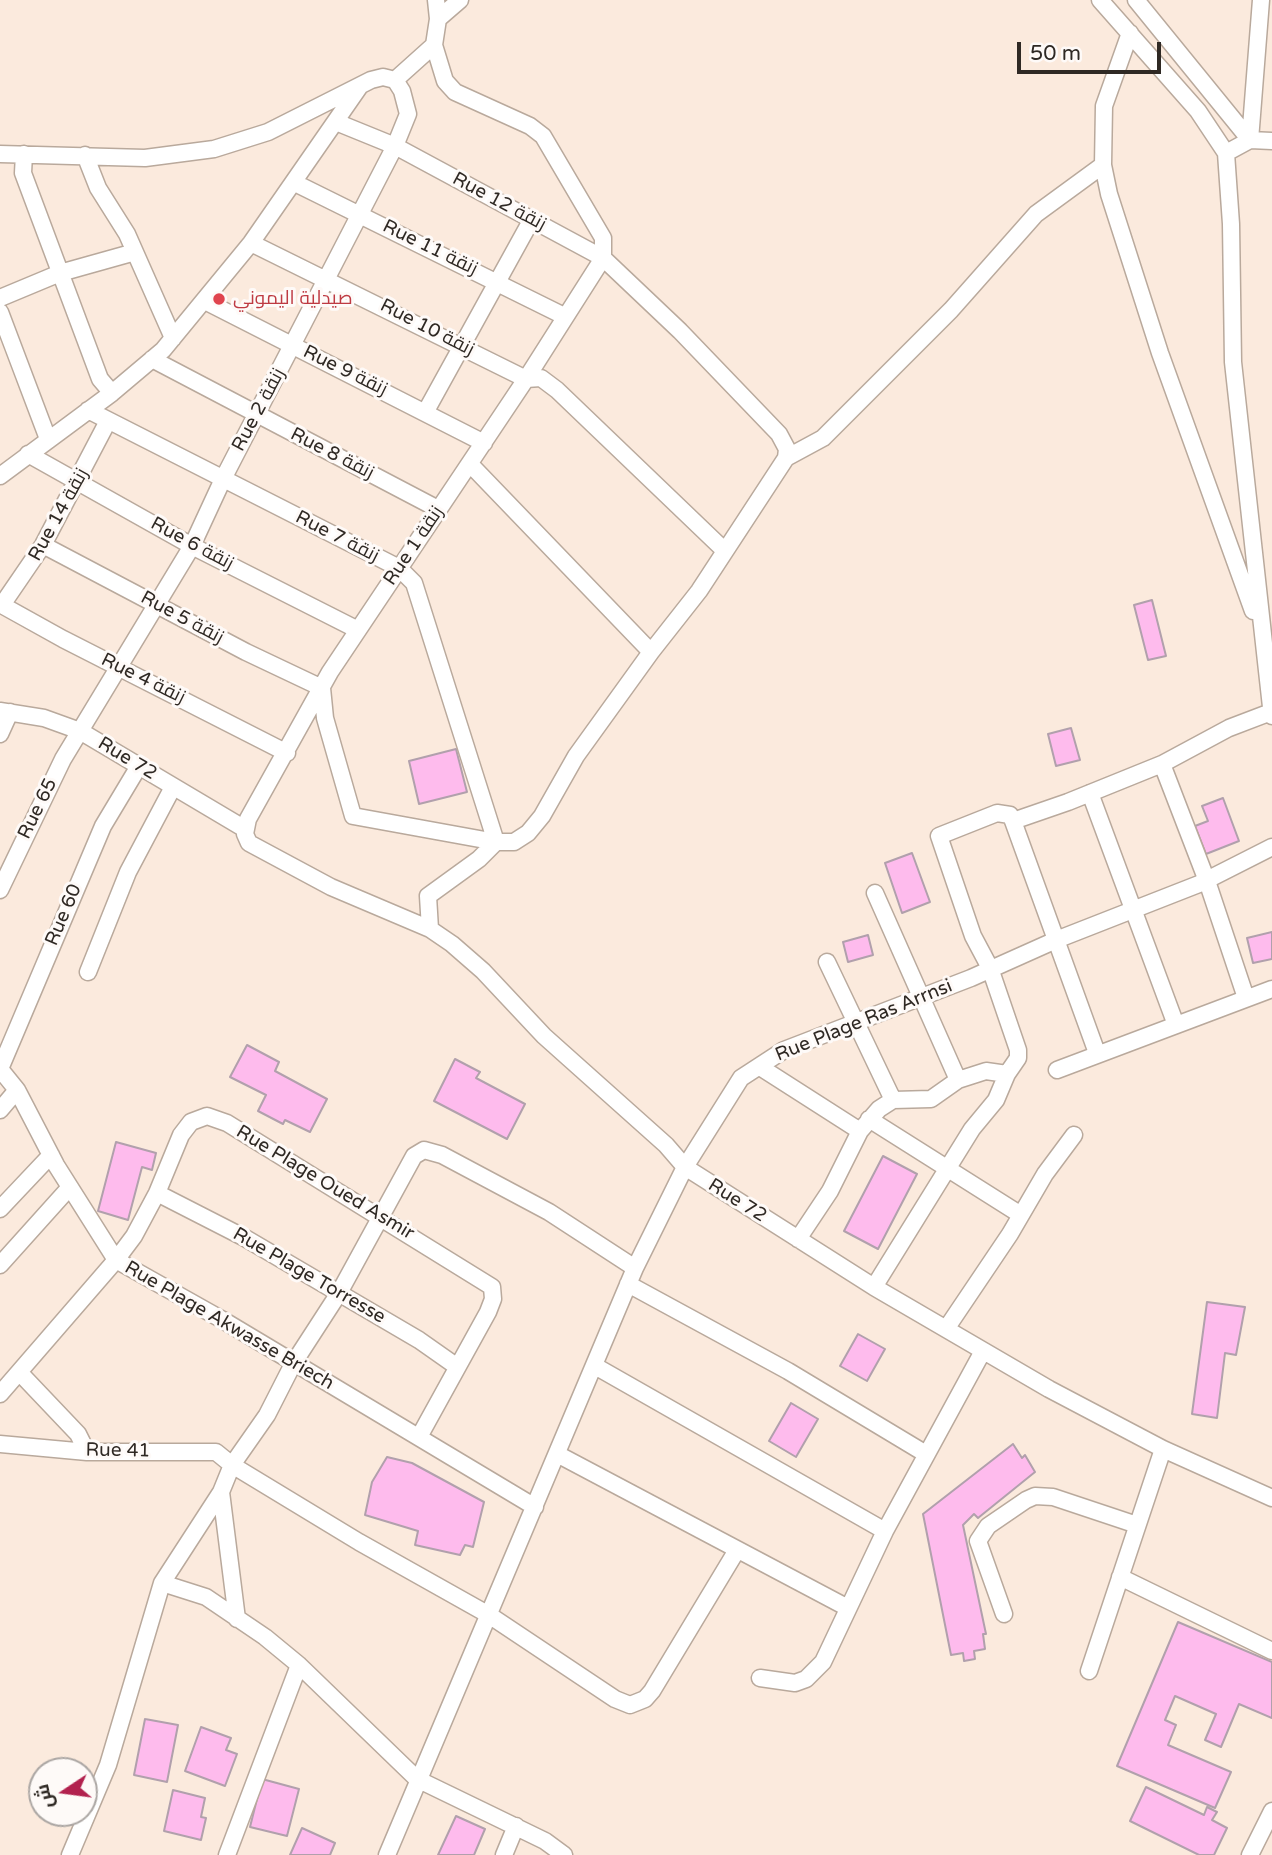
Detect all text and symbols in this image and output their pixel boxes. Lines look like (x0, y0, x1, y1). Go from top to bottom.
scale bar (1020, 28, 1164, 72)
text: 50 m (1030, 41, 1081, 66)
street label: Rue 12 زنقة (448, 168, 550, 236)
street label: Rue 11 زنقة (379, 215, 481, 281)
place label: صيدلية اليموني (233, 288, 353, 310)
marker: صيدلية اليموني (211, 291, 227, 307)
street label: Rue 10 زنقة (376, 295, 478, 361)
street label: Rue 9 زنقة (299, 341, 391, 401)
street label: Rue 2 زنقة (228, 365, 290, 455)
street label: Rue 8 زنقة (286, 423, 378, 485)
street label: Rue 14 زنقة (24, 465, 94, 565)
street label: Rue 1 زنقة (379, 502, 449, 590)
street label: Rue 7 زنقة (291, 506, 383, 568)
street label: Rue 6 زنقة (147, 513, 237, 575)
street label: Rue 5 زنقة (137, 587, 227, 649)
street label: Rue 4 زنقة (97, 649, 189, 709)
street label: Rue 72 (93, 733, 161, 785)
street label: Rue 65 (14, 775, 62, 843)
street label: Rue 60 (41, 881, 87, 949)
street label: Rue Plage Ras Arrnsi (772, 975, 956, 1067)
street label: Rue Plage Oued Asmir (232, 1121, 418, 1245)
street label: Rue 72 (704, 1174, 770, 1228)
street label: Rue Plage Torresse (229, 1223, 389, 1329)
street label: Rue Plage Akwasse Briech (120, 1257, 338, 1395)
street label: Rue 41 (85, 1439, 151, 1463)
north arrow (28, 1757, 98, 1827)
text: ش (31, 1782, 58, 1811)

